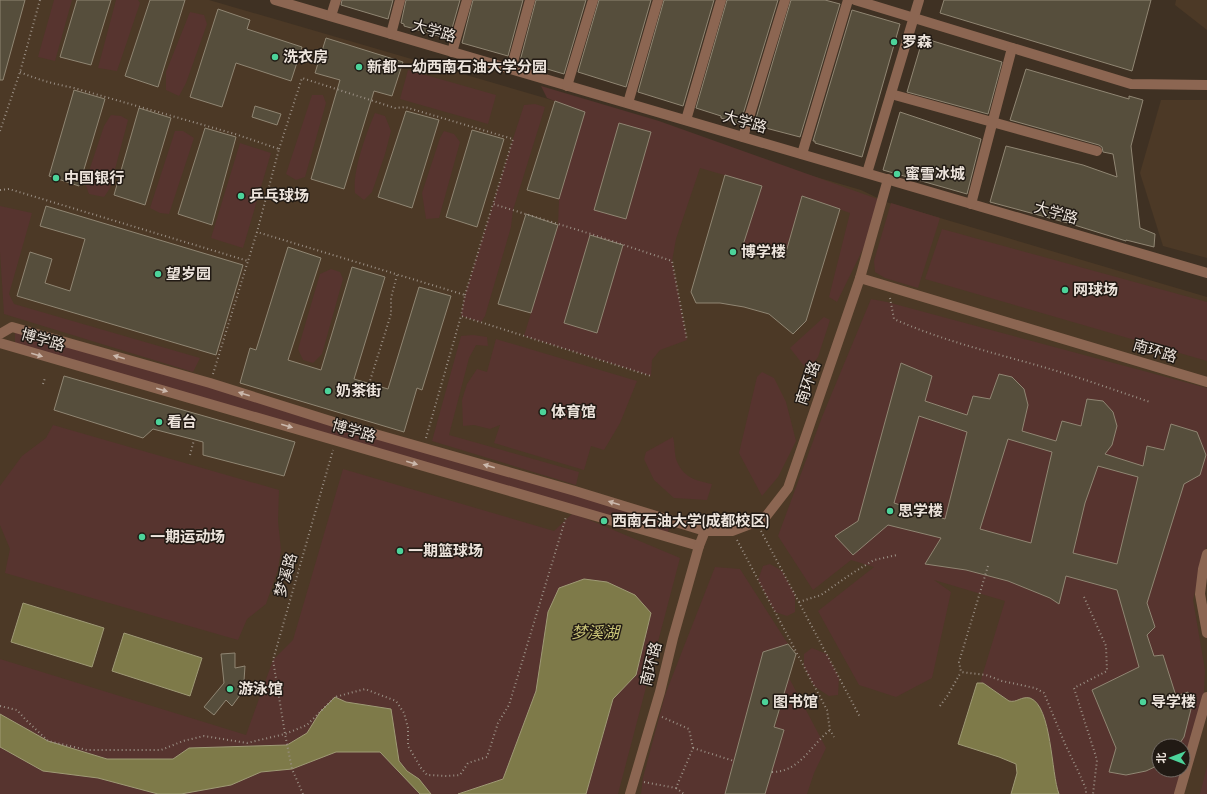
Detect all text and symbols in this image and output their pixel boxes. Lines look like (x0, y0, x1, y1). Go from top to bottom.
street label: 大学路 (410, 16, 458, 47)
place label: 罗森 (902, 33, 932, 52)
marker: 罗森 (889, 37, 899, 47)
place label: 洗衣房 (283, 48, 328, 67)
marker: 洗衣房 (270, 52, 280, 62)
place label: 新都一幼西南石油大学分园 (367, 58, 547, 77)
marker: 新都一幼西南石油大学分园 (354, 62, 364, 72)
street label: 大学路 (721, 107, 769, 138)
place label: 蜜雪冰城 (905, 165, 965, 184)
place label: 中国银行 (64, 169, 124, 188)
marker: 蜜雪冰城 (892, 169, 902, 179)
marker: 中国银行 (51, 173, 61, 183)
place label: 乒乓球场 (249, 187, 309, 206)
marker: 乒乓球场 (236, 191, 246, 201)
street label: 大学路 (1032, 198, 1080, 229)
place label: 博学楼 (741, 243, 786, 262)
marker: 博学楼 (728, 247, 738, 257)
place label: 望岁园 (166, 265, 211, 284)
marker: 望岁园 (153, 269, 163, 279)
place label: 网球场 (1073, 281, 1118, 300)
marker: 网球场 (1060, 285, 1070, 295)
street label: 博学路 (19, 325, 67, 356)
street label: 南环路 (1131, 336, 1179, 367)
one-way arrow (31, 352, 44, 358)
one-way arrow (113, 354, 125, 360)
street label: 南环路 (792, 359, 825, 408)
place label: 奶茶街 (336, 382, 381, 401)
marker: 奶茶街 (323, 386, 333, 396)
one-way arrow (157, 387, 169, 393)
one-way arrow (238, 391, 250, 397)
place label: 体育馆 (551, 403, 596, 422)
marker: 体育馆 (538, 407, 548, 417)
place label: 看台 (167, 413, 197, 432)
street label: 博学路 (330, 416, 378, 447)
marker: 看台 (154, 417, 164, 427)
one-way arrow (281, 423, 293, 429)
one-way arrow (406, 460, 418, 466)
one-way arrow (483, 463, 495, 469)
one-way arrow (608, 500, 620, 506)
place label: 思学楼 (898, 502, 943, 521)
marker: 思学楼 (885, 506, 895, 516)
place label: 西南石油大学(成都校区) (612, 512, 769, 531)
marker: 西南石油大学(成都校区) (599, 516, 609, 526)
place label: 一期运动场 (150, 528, 225, 547)
marker: 一期运动场 (137, 532, 147, 542)
place label: 一期篮球场 (408, 542, 483, 561)
marker: 一期篮球场 (395, 546, 405, 556)
street label: 梦溪路 (271, 551, 302, 599)
water label: 梦溪湖 (571, 624, 622, 643)
street label: 南环路 (637, 640, 666, 688)
place label: 游泳馆 (238, 680, 283, 699)
marker: 游泳馆 (225, 684, 235, 694)
place label: 图书馆 (773, 693, 818, 712)
place label: 导学楼 (1151, 693, 1196, 712)
marker: 图书馆 (760, 697, 770, 707)
marker: 导学楼 (1138, 697, 1148, 707)
north arrow (1151, 738, 1191, 778)
text: 北 (1155, 753, 1168, 764)

